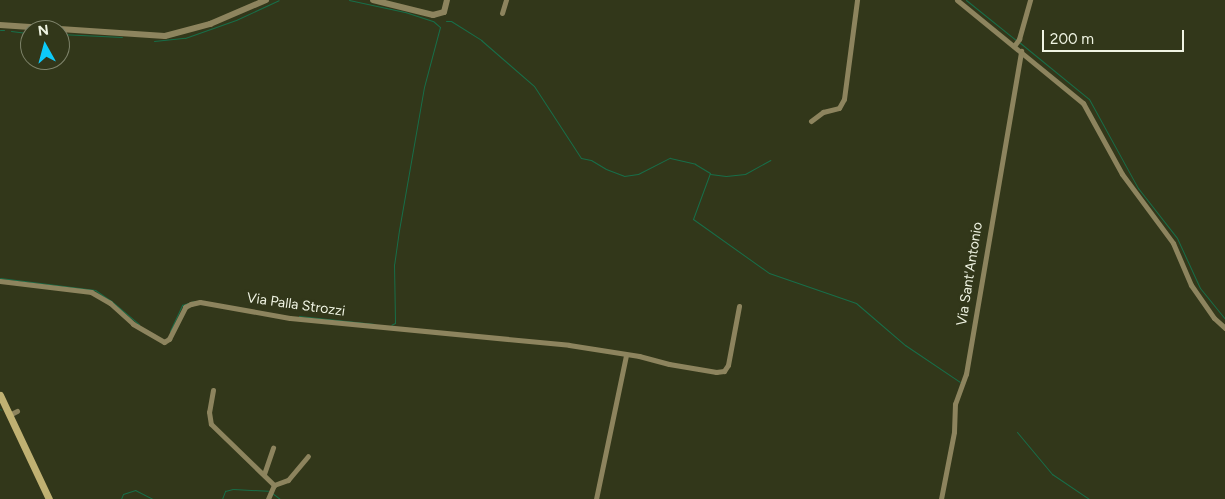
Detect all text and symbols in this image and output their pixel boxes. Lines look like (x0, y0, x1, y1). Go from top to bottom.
north arrow (20, 20, 70, 70)
scale bar (1045, 20, 1188, 52)
text: N (37, 22, 50, 40)
text: 200 m (1050, 30, 1094, 48)
street label: Via Sant'Antonio (953, 221, 987, 327)
street label: Via Palla Strozzi (246, 290, 346, 320)

